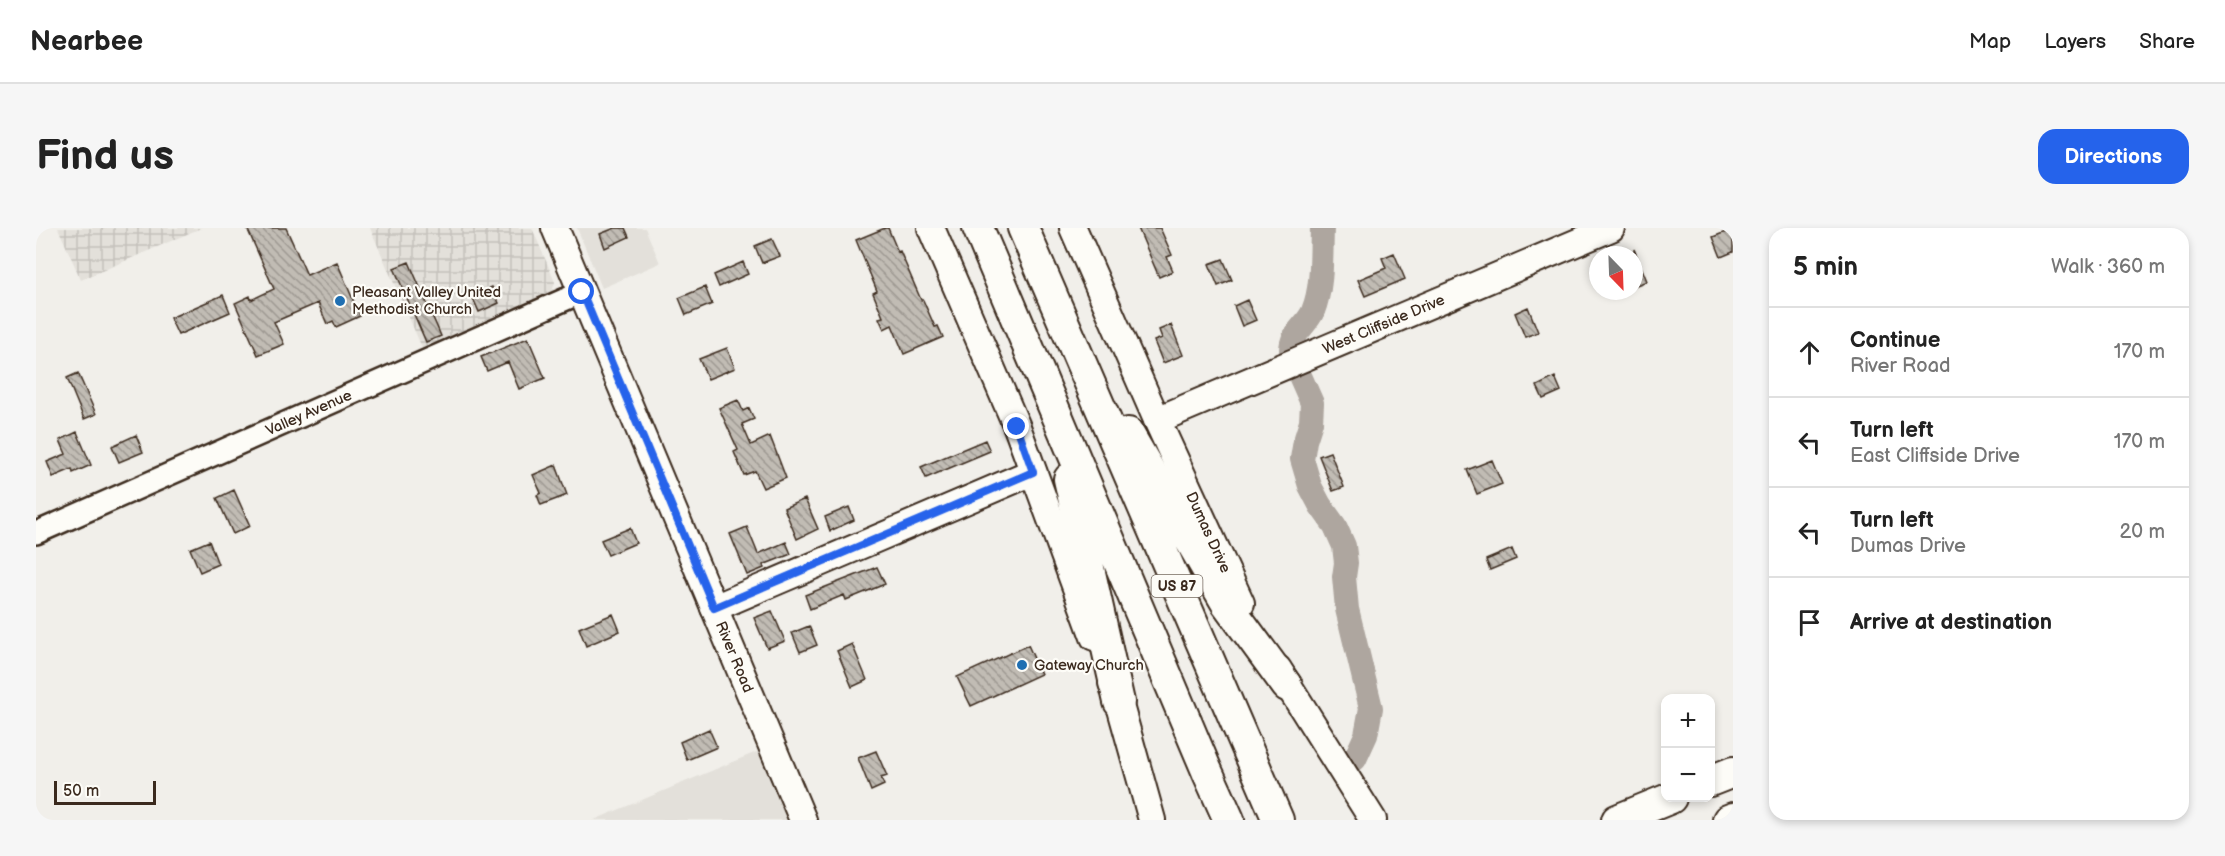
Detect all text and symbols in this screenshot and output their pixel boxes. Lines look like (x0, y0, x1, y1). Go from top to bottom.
text: Nearbee (30, 25, 143, 58)
text: Map (1969, 29, 2011, 54)
text: Layers (2044, 29, 2106, 54)
text: Share (2139, 29, 2195, 54)
button: Directions (2038, 129, 2189, 184)
text: Find us (36, 131, 174, 182)
north arrow (1589, 246, 1643, 300)
text: 5 min (1793, 252, 1858, 283)
text: Walk · 360 m (2051, 255, 2165, 279)
route start (568, 278, 594, 304)
place label: Pleasant Valley United Methodist Church (352, 283, 501, 319)
street label: West Cliffside Drive (1320, 290, 1448, 359)
marker: Pleasant Valley United Methodist Church (333, 294, 347, 308)
text: Continue (1850, 327, 1940, 354)
icon: ahead (1793, 336, 1826, 369)
text: 170 m (2114, 340, 2165, 364)
text: River Road (1850, 354, 1950, 378)
street label: Valley Avenue (263, 386, 355, 440)
route end (1003, 413, 1029, 439)
text: Turn left (1850, 417, 1934, 444)
icon: left (1793, 426, 1826, 459)
text: 170 m (2114, 430, 2165, 454)
text: East Cliffside Drive (1850, 444, 2020, 468)
street label: Dumas Drive (1181, 489, 1235, 576)
text: Turn left (1850, 507, 1934, 534)
icon: left (1793, 516, 1826, 549)
text: 20 m (2120, 520, 2165, 544)
text: Dumas Drive (1850, 534, 1966, 558)
road number: US 87 (1152, 575, 1202, 597)
icon: arrive (1793, 606, 1826, 639)
text: Arrive at destination (1850, 609, 2052, 636)
street label: River Road (711, 619, 758, 696)
place label: Gateway Church (1034, 656, 1144, 675)
marker: Gateway Church (1015, 658, 1029, 672)
map controls (1661, 694, 1715, 802)
button: + (1661, 694, 1715, 748)
button: − (1661, 748, 1715, 802)
scale bar (54, 778, 156, 806)
text: 50 m (63, 782, 99, 801)

